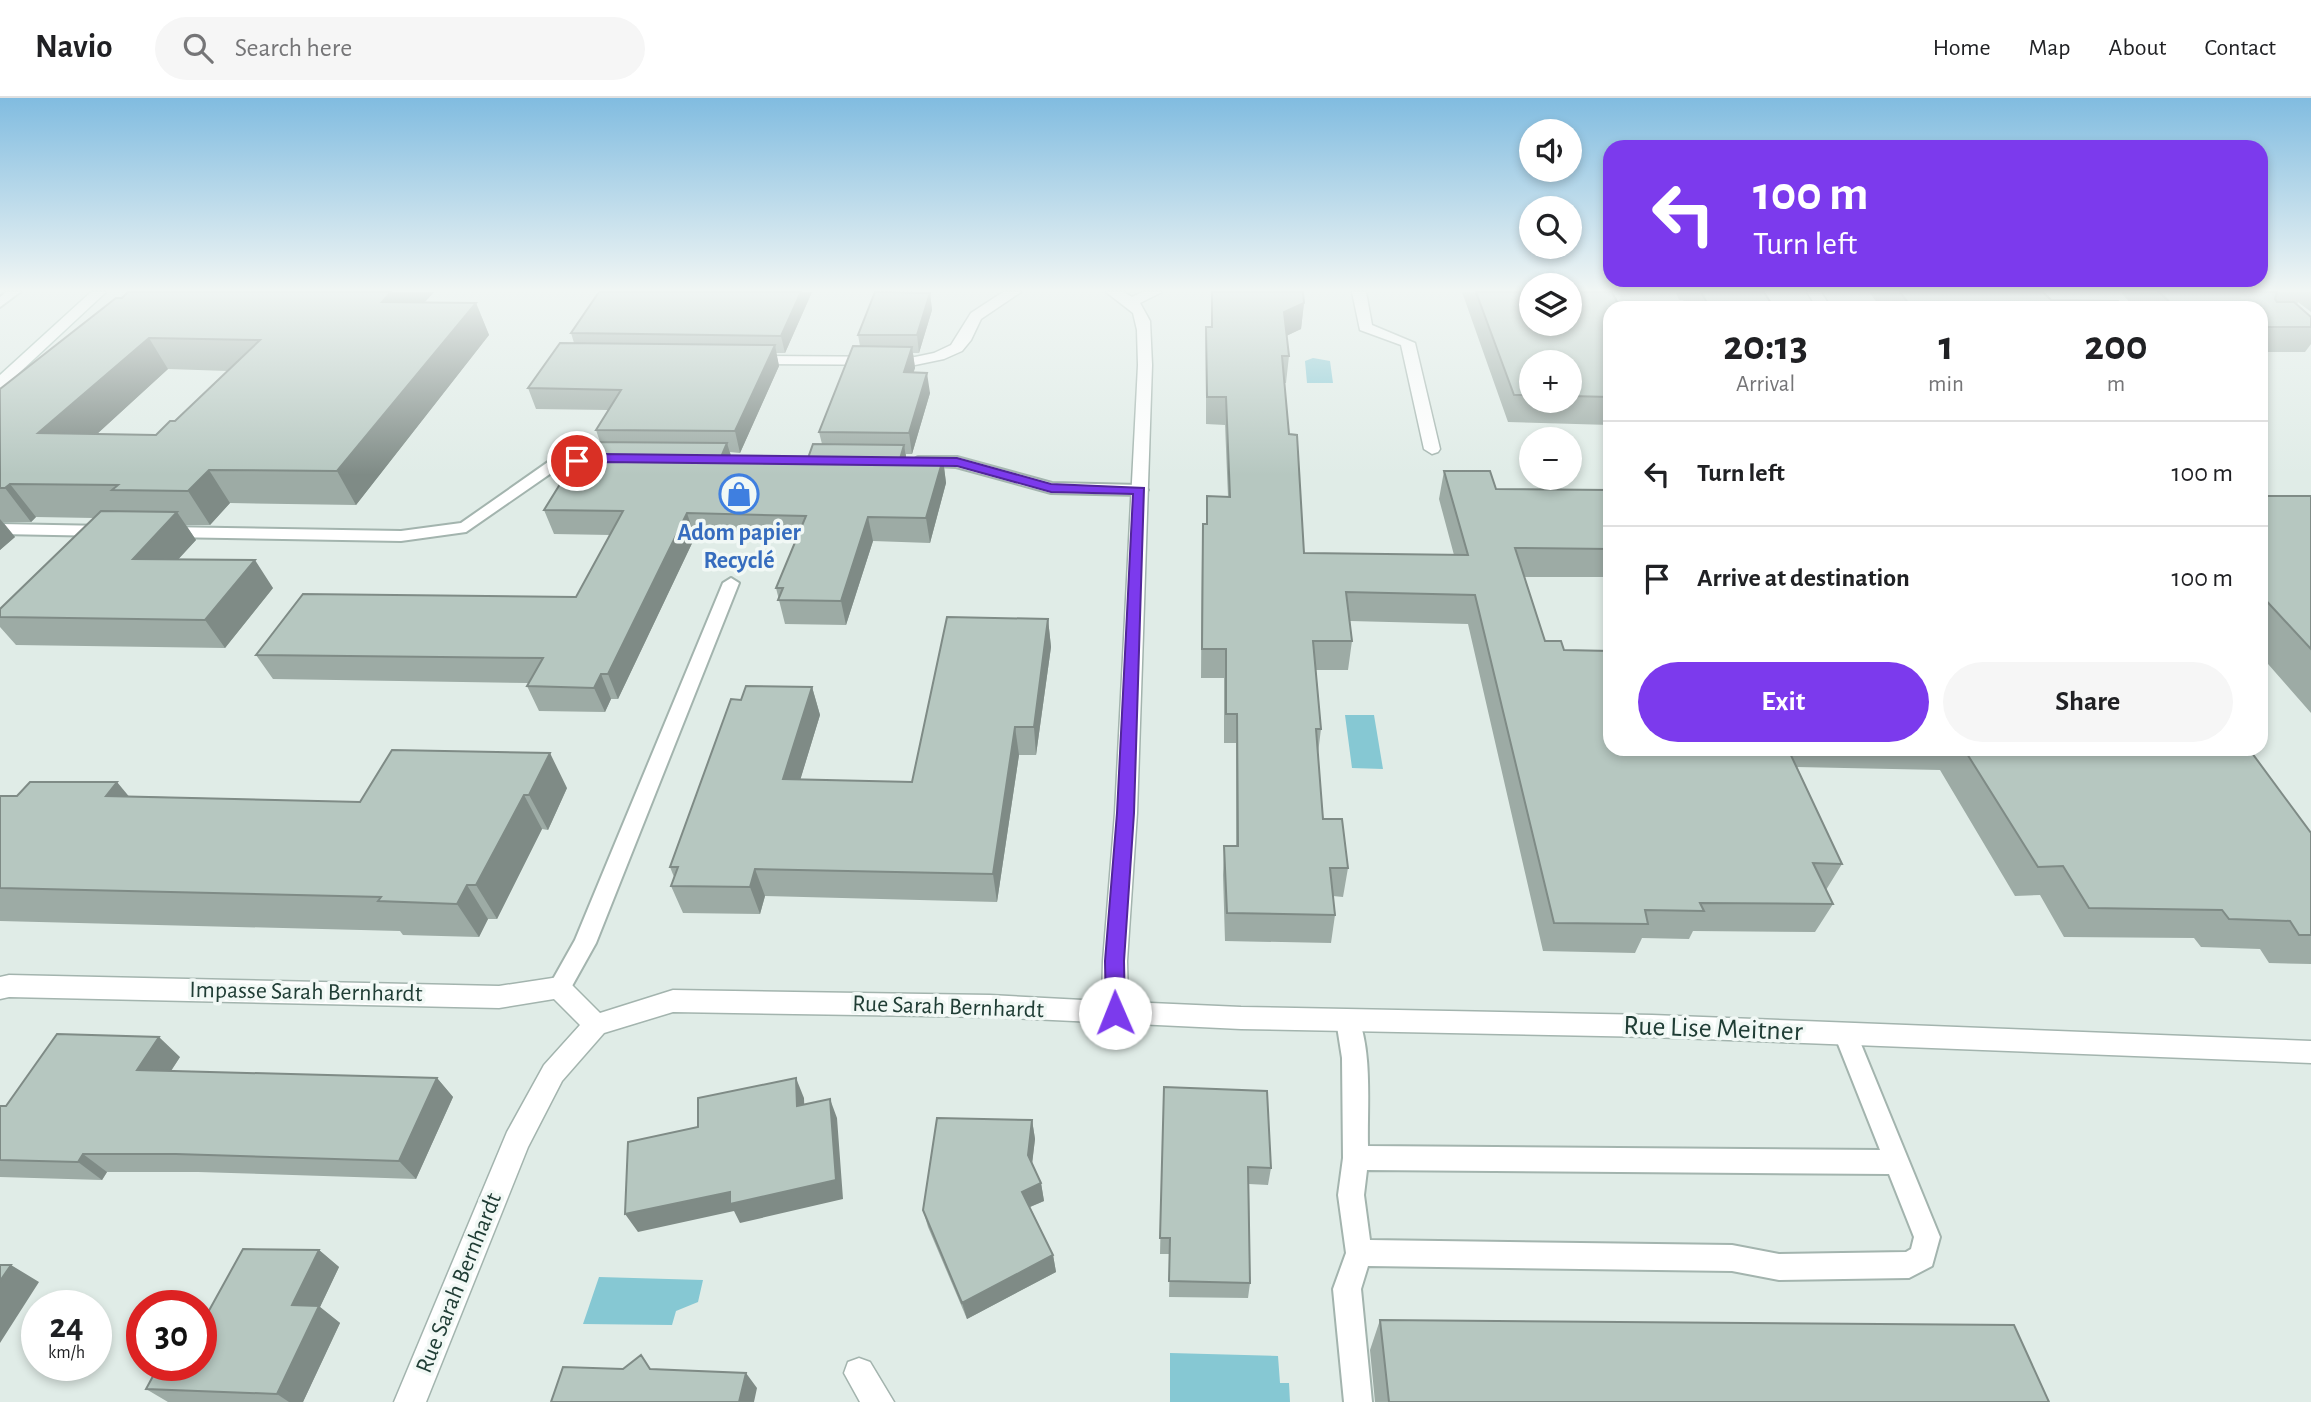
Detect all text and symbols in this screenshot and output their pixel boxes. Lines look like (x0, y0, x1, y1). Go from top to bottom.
search box (155, 17, 645, 80)
icon: search (179, 29, 217, 67)
text: Navio (35, 31, 113, 64)
text: Search here (235, 35, 352, 61)
text: Home (1933, 36, 1991, 60)
text: Map (2029, 36, 2071, 60)
text: About (2109, 36, 2166, 60)
text: Contact (2204, 36, 2276, 60)
map controls (1519, 119, 1582, 490)
button: sound (1519, 119, 1582, 182)
icon: left (1638, 168, 1729, 259)
text: 100 m (1753, 170, 1869, 219)
button: search (1519, 196, 1582, 259)
text: Turn left (1753, 228, 1857, 260)
button: layers (1519, 273, 1582, 336)
text: 20:13 (1723, 325, 1808, 367)
text: 1 (1938, 325, 1954, 367)
text: 200 (2084, 325, 2148, 367)
button: + (1519, 350, 1582, 413)
text: Arrival (1736, 373, 1795, 396)
text: min (1928, 373, 1964, 396)
text: m (2107, 373, 2125, 396)
button: − (1519, 427, 1582, 490)
pin (547, 431, 607, 491)
icon: arrive (558, 442, 596, 480)
icon: left (1638, 455, 1676, 493)
text: Turn left (1697, 460, 1785, 486)
text: 100 m (2172, 460, 2233, 486)
shop icon: Adom papier Recyclé (718, 473, 760, 515)
place label: Adom papier Recyclé (677, 521, 801, 573)
icon: arrive (1638, 560, 1676, 598)
text: Arrive at destination (1697, 565, 1910, 591)
text: 100 m (2172, 565, 2233, 591)
button: Exit (1638, 662, 1929, 742)
button: Share (1943, 662, 2233, 742)
position arrow (1078, 976, 1152, 1050)
street label: Impasse Sarah Bernhardt (189, 978, 423, 1006)
street label: Rue Sarah Bernhardt (852, 992, 1045, 1022)
street label: Rue Lise Meitner (1623, 1012, 1803, 1046)
street label: Rue Sarah Bernhardt (412, 1189, 506, 1376)
speed limit sign: 30 (126, 1290, 217, 1381)
text: 24 (49, 1309, 84, 1344)
text: km/h (48, 1344, 85, 1362)

